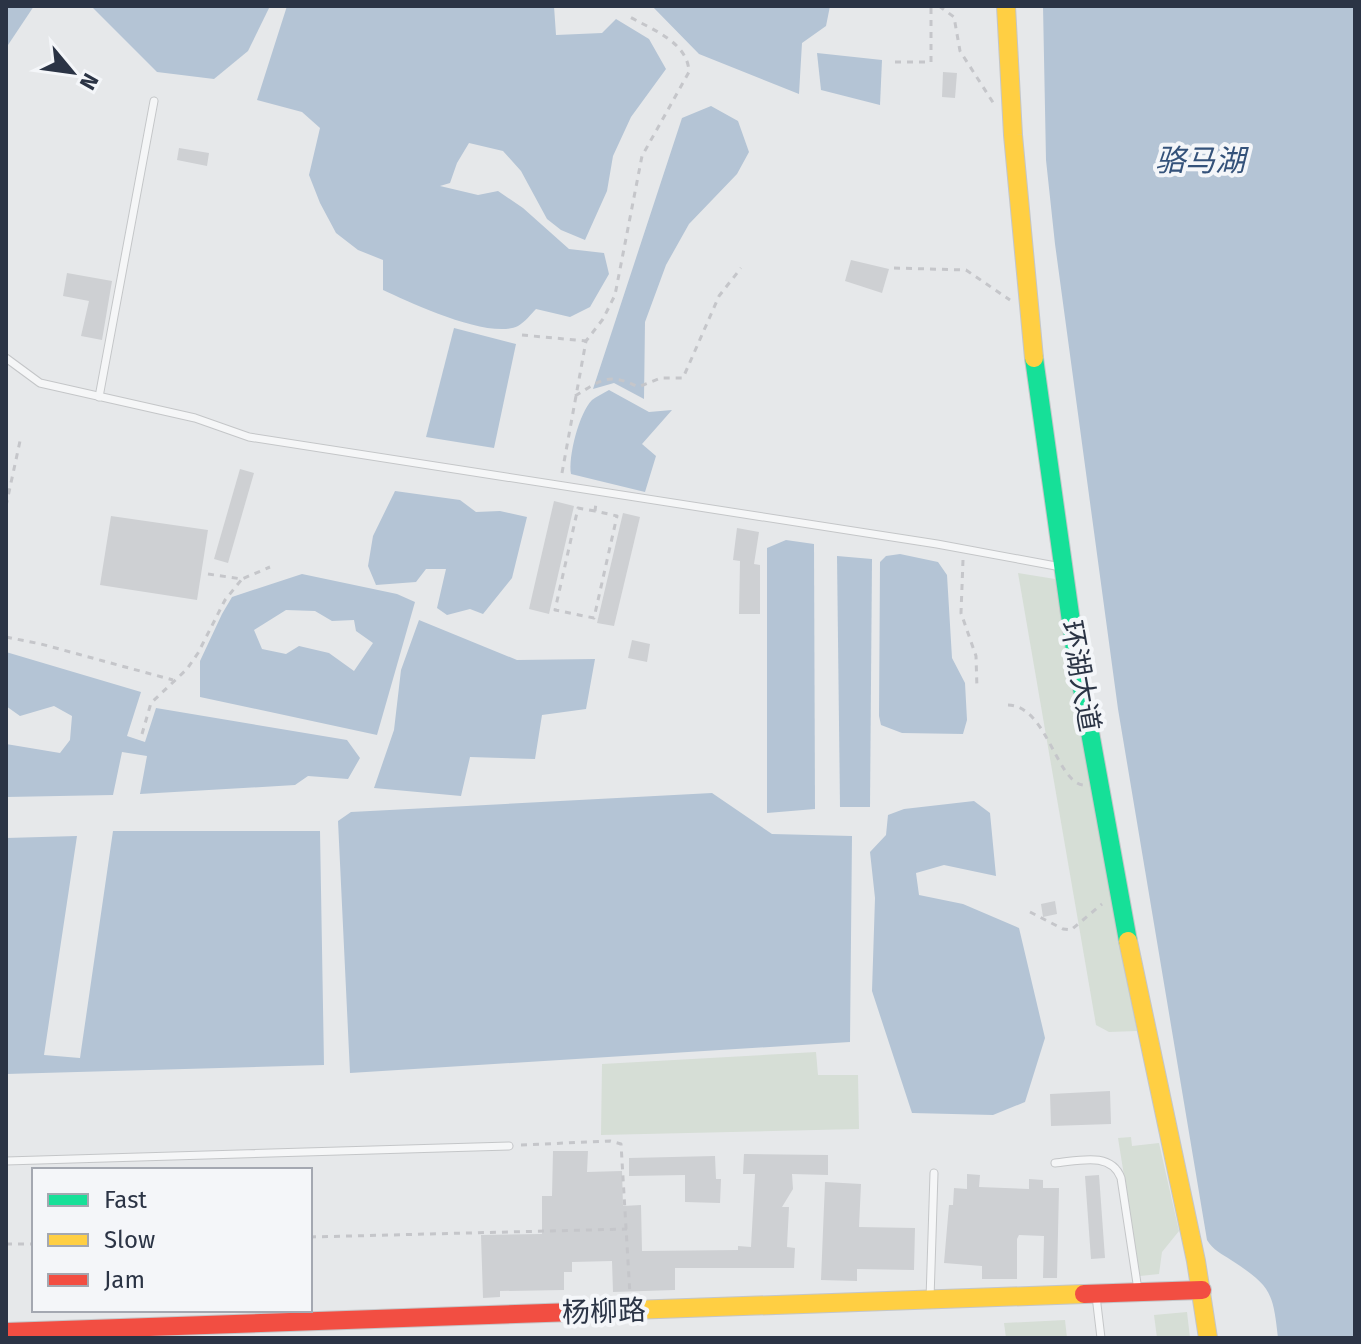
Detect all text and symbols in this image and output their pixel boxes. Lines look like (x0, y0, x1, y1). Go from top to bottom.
north arrow (32, 32, 112, 112)
text: N (74, 69, 104, 94)
water label: 骆马湖 (1155, 143, 1249, 179)
street label: 环湖大道 (1055, 618, 1106, 734)
legend (32, 1168, 312, 1312)
text: Fast (104, 1186, 147, 1214)
text: Slow (104, 1226, 155, 1254)
text: Jam (104, 1266, 145, 1294)
street label: 杨柳路 (561, 1294, 647, 1329)

